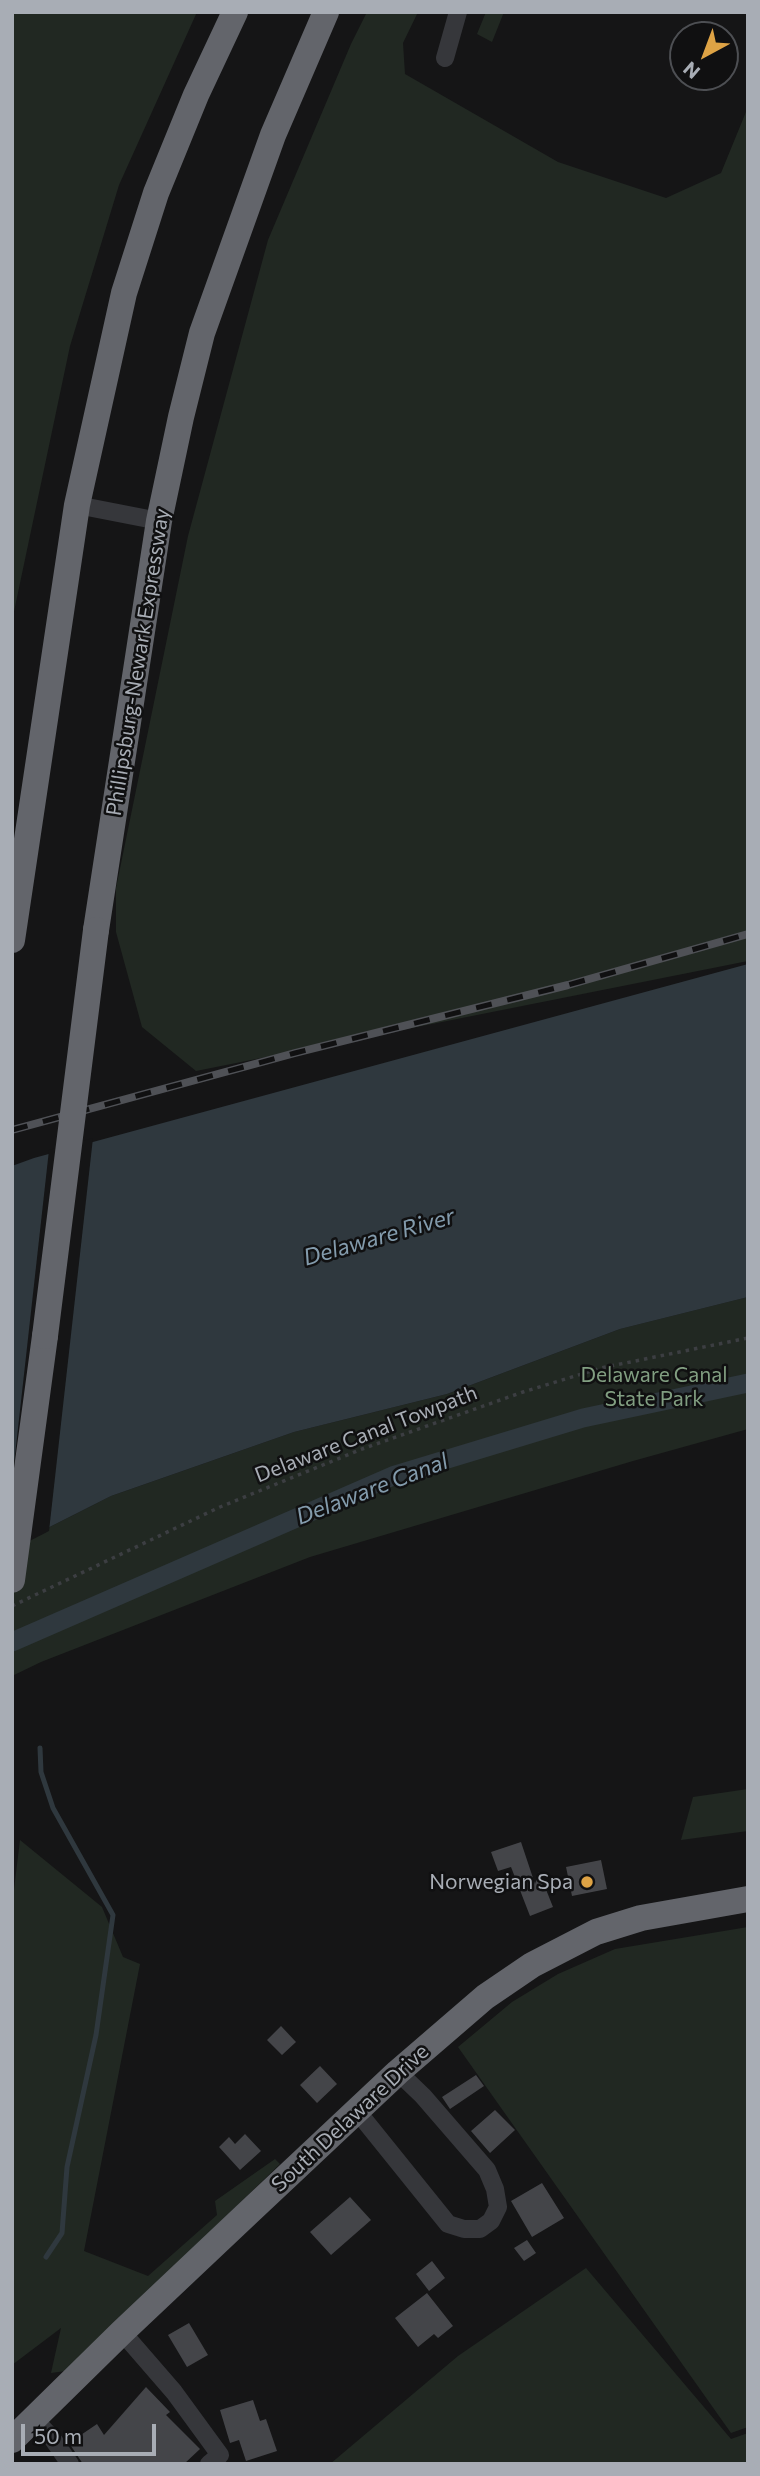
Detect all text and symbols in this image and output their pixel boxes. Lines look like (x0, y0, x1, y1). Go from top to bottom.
north arrow (669, 21, 739, 91)
text: N (678, 57, 704, 84)
street label: Phillipsburg-Newark Expressway (101, 506, 175, 818)
water label: Delaware River (300, 1202, 458, 1272)
park label: Delaware Canal State Park (580, 1362, 728, 1412)
street label: Delaware Canal Towpath (251, 1380, 481, 1488)
water label: Delaware Canal (292, 1447, 452, 1531)
place label: Norwegian Spa (429, 1869, 573, 1895)
marker: Norwegian Spa (579, 1874, 595, 1890)
street label: South Delaware Drive (266, 2039, 434, 2197)
scale bar (24, 2410, 159, 2454)
text: 50 m (34, 2423, 82, 2448)

